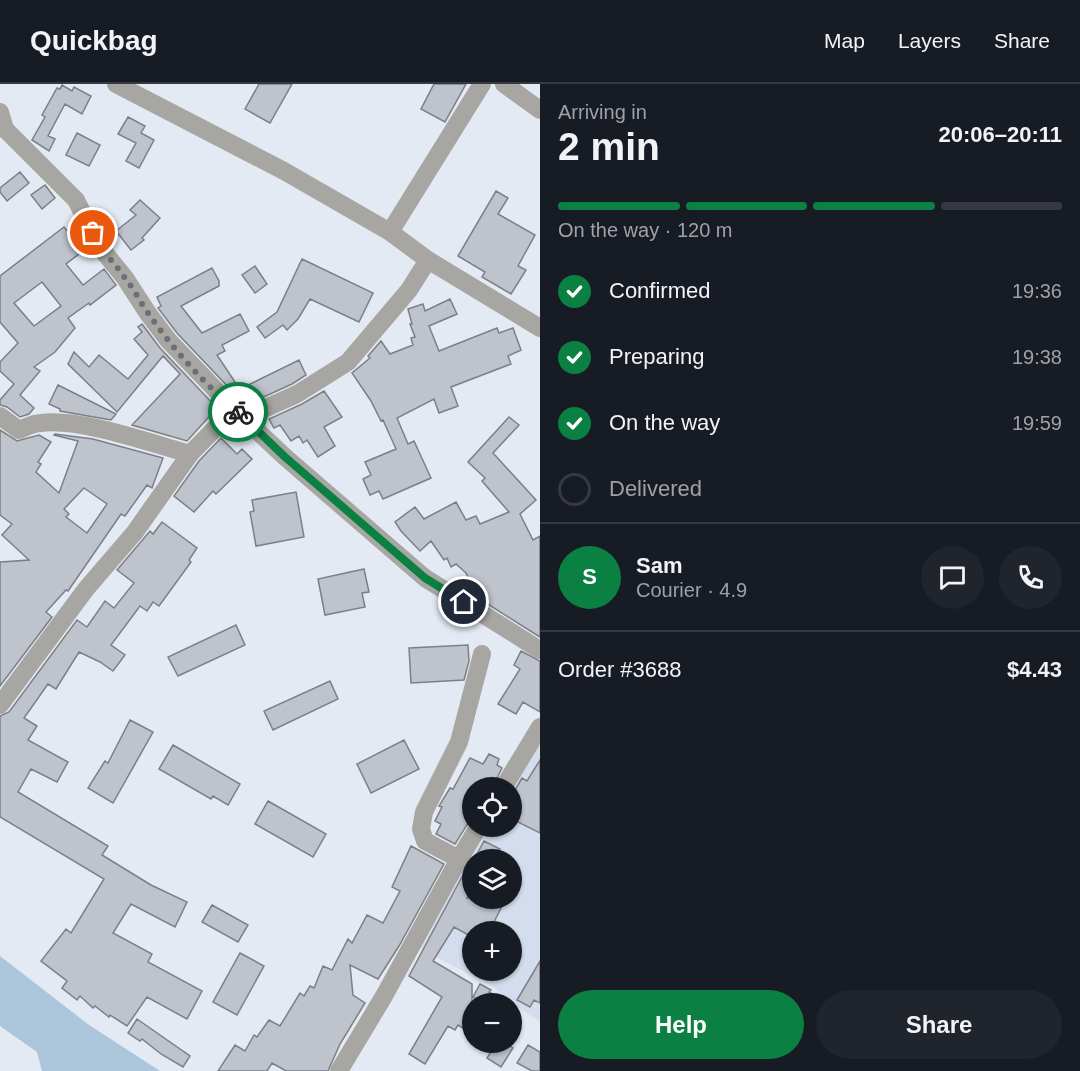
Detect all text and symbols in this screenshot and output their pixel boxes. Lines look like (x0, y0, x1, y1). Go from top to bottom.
text: Quickbag (30, 25, 158, 56)
text: Map (824, 29, 865, 52)
text: Layers (898, 29, 961, 52)
text: Share (994, 29, 1050, 52)
text: Arriving in (558, 101, 647, 123)
text: 20:06–20:11 (938, 122, 1062, 147)
text: 2 min (558, 125, 660, 168)
pin (67, 207, 118, 258)
icon: bag (76, 216, 109, 249)
text: On the way · 120 m (558, 219, 733, 241)
icon: check (558, 275, 591, 308)
text: Confirmed (609, 278, 710, 303)
text: 19:36 (1012, 280, 1062, 302)
icon: check (558, 341, 591, 374)
text: Preparing (609, 344, 704, 369)
text: 19:38 (1012, 346, 1062, 368)
courier (208, 382, 268, 442)
icon: bike (222, 396, 255, 429)
icon: check (558, 407, 591, 440)
text: On the way (609, 410, 720, 435)
text: 19:59 (1012, 412, 1062, 434)
text: Delivered (609, 476, 702, 501)
button: chat (921, 546, 984, 609)
button: phone (999, 546, 1062, 609)
text: Sam (636, 553, 682, 578)
text: S (582, 564, 597, 589)
pin (438, 576, 489, 627)
text: Courier · 4.9 (636, 579, 747, 601)
icon: home (447, 585, 480, 618)
text: Order #3688 (558, 657, 682, 682)
text: $4.43 (1007, 657, 1062, 682)
map controls (462, 777, 522, 1053)
button: locate (462, 777, 522, 837)
button: layers (462, 849, 522, 909)
button: + (462, 921, 522, 981)
button: Help (558, 990, 804, 1059)
button: Share (816, 990, 1062, 1059)
button: − (462, 993, 522, 1053)

